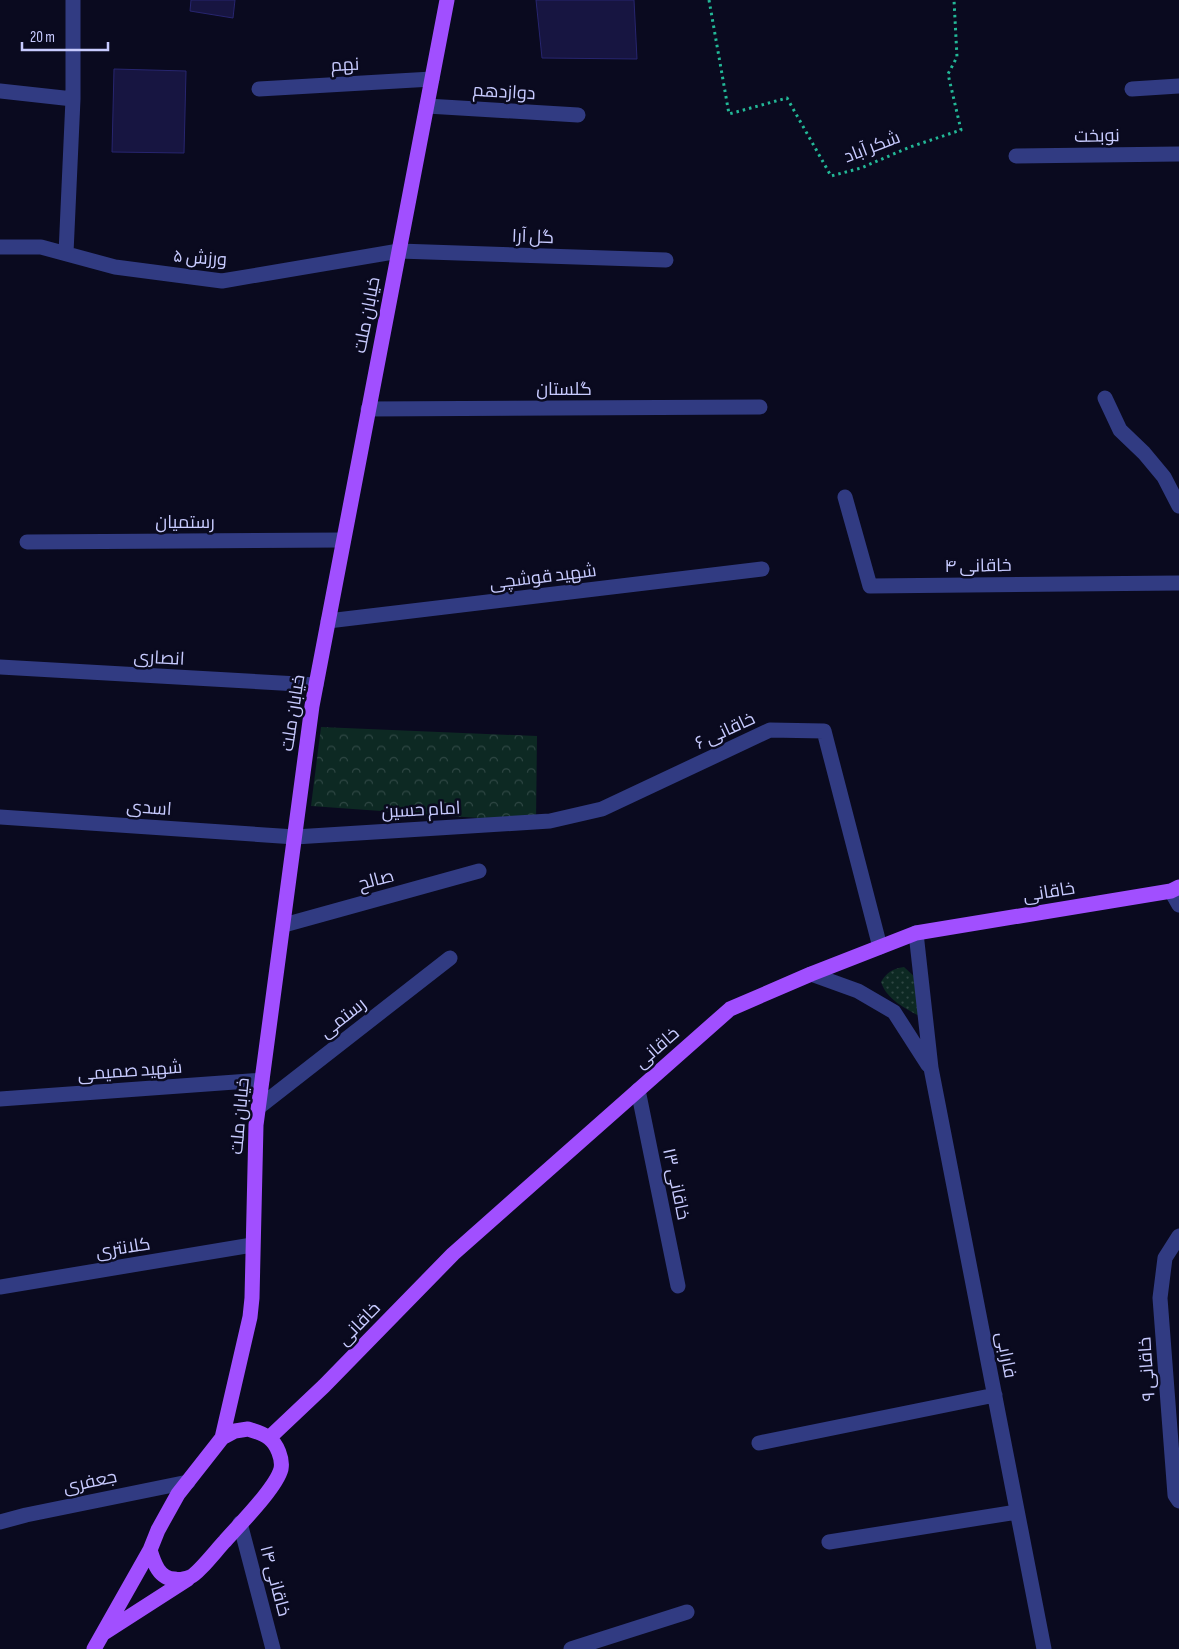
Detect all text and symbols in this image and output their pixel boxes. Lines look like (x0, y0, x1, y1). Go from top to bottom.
scale bar (22, 20, 109, 52)
text: 20 m (30, 28, 55, 47)
street label: نهم (330, 54, 360, 77)
street label: دوازدهم (472, 80, 536, 105)
street label: نوبخت (1074, 125, 1120, 147)
street label: شکر آباد (841, 127, 903, 167)
street label: گل آرا (512, 226, 554, 248)
street label: ورزش ۵ (172, 246, 228, 270)
street label: خیابان ملت (349, 275, 385, 355)
street label: گلستان (536, 379, 592, 400)
street label: رستمیان (155, 512, 215, 533)
street label: خاقانی ۴ (944, 555, 1012, 577)
street label: شهید قوشچی (488, 560, 598, 595)
street label: انصاری (133, 646, 185, 670)
street label: خیابان ملت (277, 673, 309, 753)
street label: خاقانی ۶ (692, 708, 758, 754)
street label: اسدی (126, 796, 172, 820)
street label: امام حسین (381, 797, 461, 824)
street label: صالح (356, 865, 397, 896)
street label: خاقانی (1022, 878, 1076, 906)
street label: رستمی (316, 993, 370, 1043)
street label: خاقانی (630, 1023, 684, 1073)
street label: شهید صمیمی (77, 1057, 183, 1085)
street label: خیابان ملت (226, 1077, 254, 1155)
street label: خاقانی ۱۳ (658, 1146, 694, 1222)
street label: کلانتری (94, 1233, 152, 1263)
street label: خاقانی (333, 1298, 385, 1350)
street label: فارابی (991, 1330, 1021, 1380)
street label: خاقانی ٩ (1134, 1336, 1160, 1402)
street label: جعفری (61, 1466, 119, 1498)
street label: خاقانی ۱۴ (255, 1543, 295, 1619)

